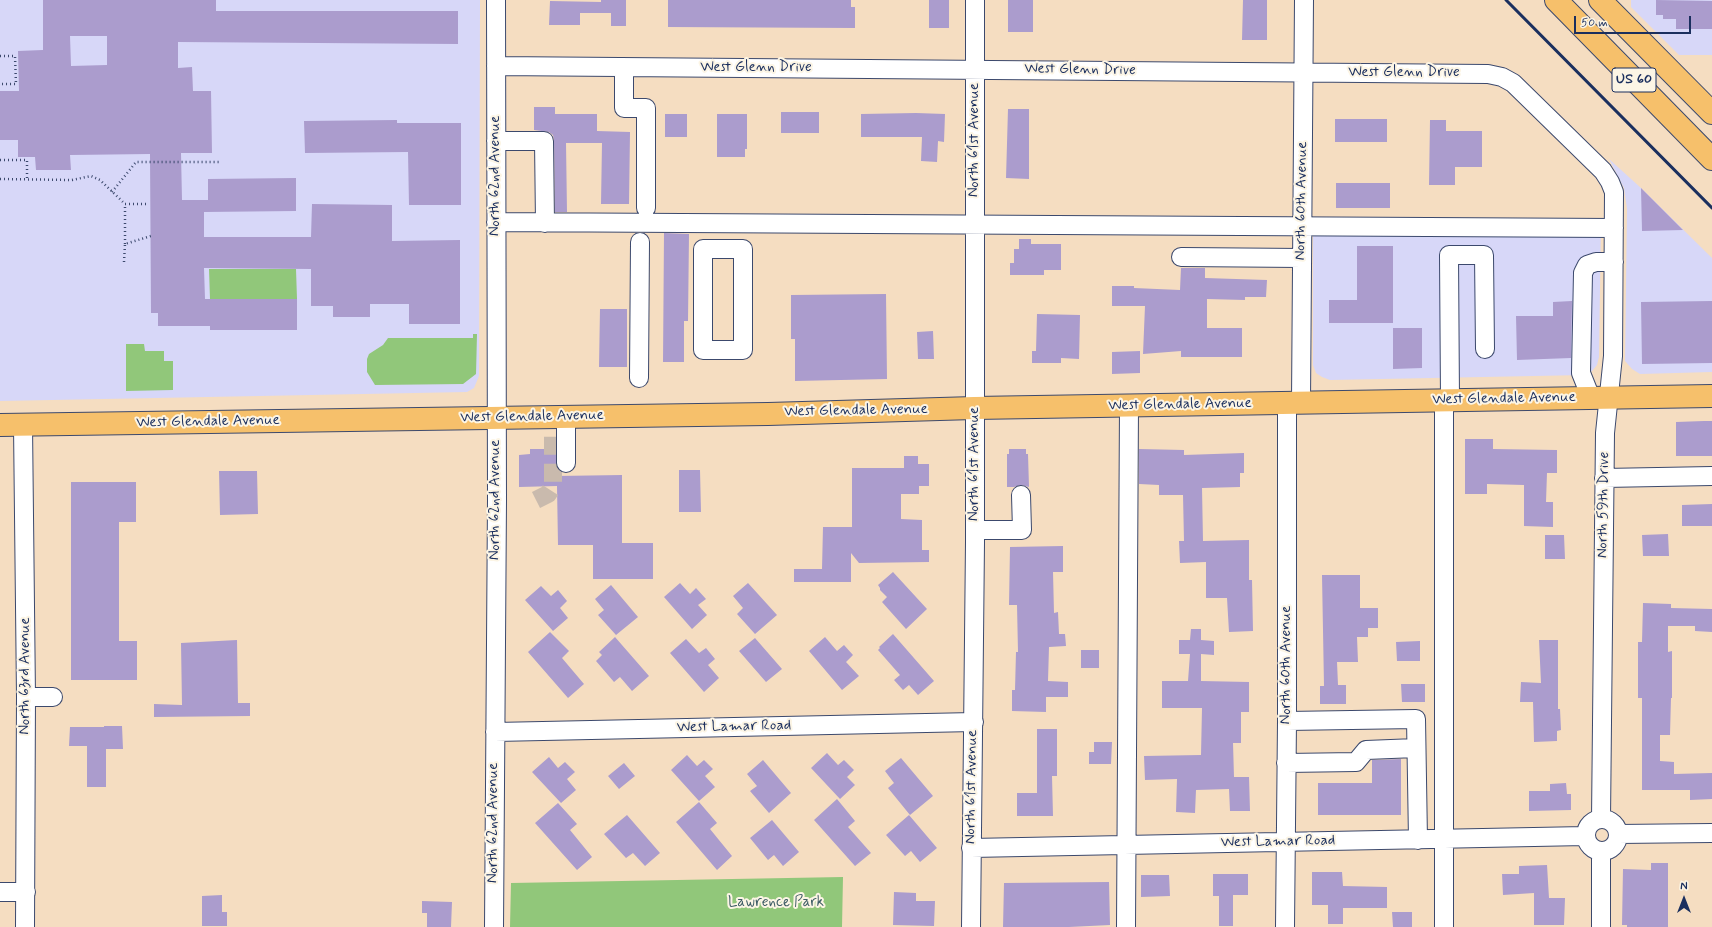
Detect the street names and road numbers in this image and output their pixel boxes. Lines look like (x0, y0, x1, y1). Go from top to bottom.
street label: West Glenn Drive (700, 59, 812, 77)
street label: West Glenn Drive (1024, 60, 1136, 80)
street label: West Glenn Drive (1348, 64, 1460, 82)
road number: US 60 (1612, 68, 1656, 92)
street label: North 61st Avenue (966, 83, 984, 197)
street label: North 62nd Avenue (487, 116, 505, 236)
street label: North 60th Avenue (1292, 141, 1312, 261)
street label: West Glendale Avenue (1432, 389, 1576, 409)
street label: West Glendale Avenue (1108, 395, 1252, 415)
street label: West Glendale Avenue (784, 401, 928, 421)
street label: West Glendale Avenue (460, 407, 604, 427)
street label: North 61st Avenue (966, 407, 984, 521)
street label: West Glendale Avenue (136, 412, 280, 432)
street label: North 62nd Avenue (487, 440, 505, 560)
street label: North 59th Drive (1594, 452, 1614, 558)
street label: North 60th Avenue (1278, 606, 1296, 724)
street label: North 63rd Avenue (17, 617, 35, 735)
street label: West Lamar Road (677, 717, 791, 737)
street label: North 61st Avenue (962, 730, 982, 844)
street label: North 62nd Avenue (485, 763, 503, 883)
street label: West Lamar Road (1221, 832, 1335, 852)

